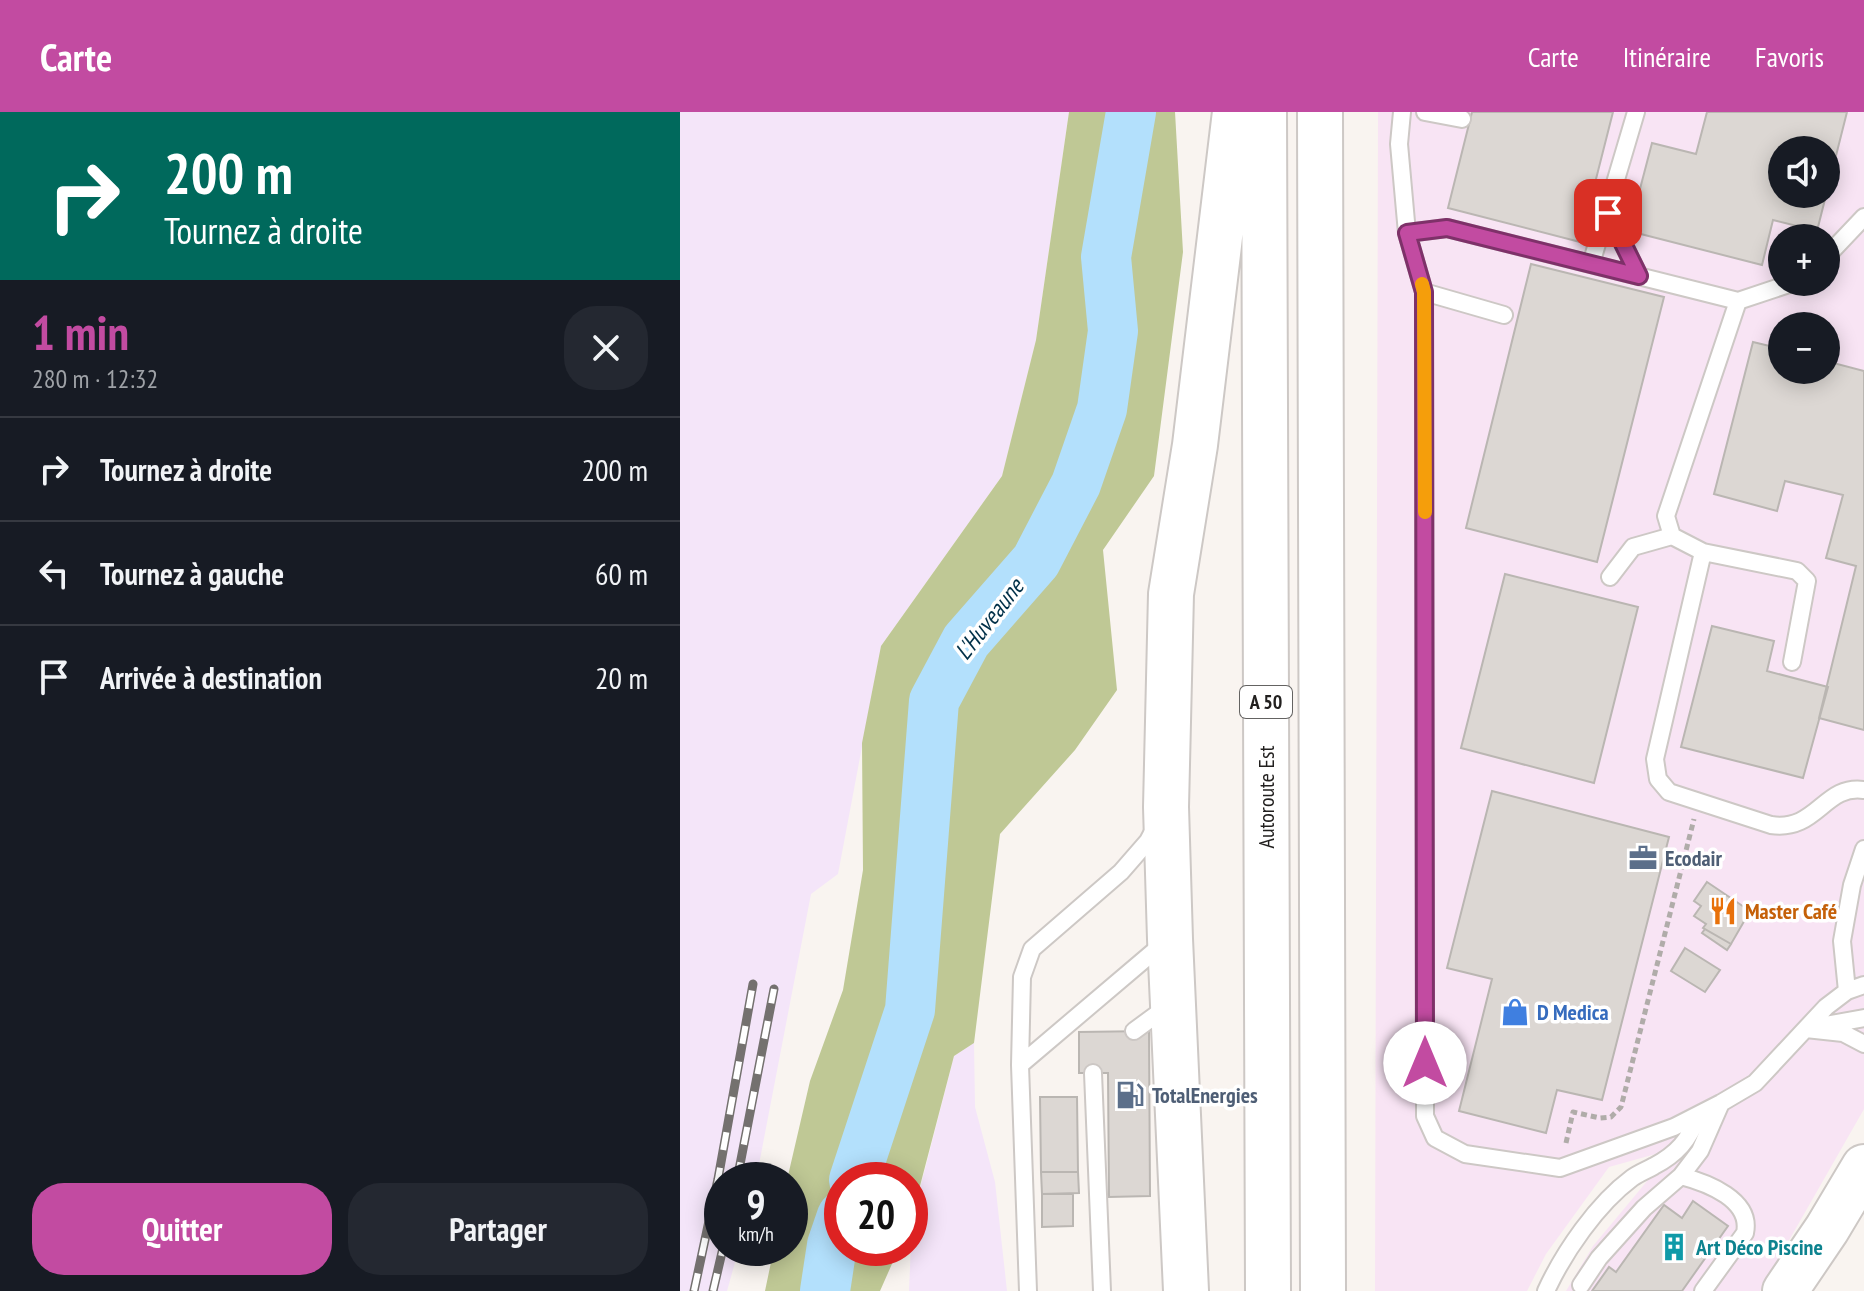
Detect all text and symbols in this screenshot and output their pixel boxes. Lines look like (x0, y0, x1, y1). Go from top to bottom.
text: Carte (40, 32, 112, 81)
text: Carte (1528, 38, 1579, 75)
text: Itinéraire (1623, 38, 1711, 75)
text: Favoris (1755, 38, 1824, 75)
map controls (1768, 136, 1840, 384)
button: sound (1768, 136, 1840, 208)
text: 200 m (164, 137, 293, 209)
icon: right (32, 144, 136, 248)
pin (1574, 179, 1642, 247)
icon: arrive (1586, 191, 1630, 235)
text: Tournez à droite (164, 207, 363, 254)
button: + (1768, 224, 1840, 296)
text: 1 min (32, 301, 129, 363)
button: close (564, 306, 648, 390)
button: − (1768, 312, 1840, 384)
text: 280 m · 12:32 (32, 362, 158, 395)
icon: right (32, 447, 76, 491)
text: Tournez à droite (100, 450, 272, 489)
text: 200 m (582, 450, 648, 489)
icon: left (32, 551, 76, 595)
text: Tournez à gauche (100, 554, 284, 593)
text: 60 m (595, 554, 648, 593)
water label: L'Huveaune (948, 570, 1032, 666)
icon: arrive (32, 655, 76, 699)
text: Arrivée à destination (100, 658, 322, 697)
text: 20 m (595, 658, 648, 697)
road number: A 50 (1240, 686, 1292, 718)
street label: Autoroute Est (1252, 746, 1280, 848)
office icon: Ecodair (1628, 843, 1658, 873)
place label: Ecodair (1665, 844, 1722, 872)
restaurant icon: Master Café (1708, 896, 1738, 926)
place label: Master Café (1745, 897, 1837, 925)
shop icon: D Medica (1500, 997, 1530, 1027)
place label: D Medica (1537, 998, 1609, 1026)
position arrow (1383, 1021, 1467, 1105)
fuel station icon: TotalEnergies (1115, 1080, 1145, 1110)
place label: TotalEnergies (1152, 1081, 1258, 1109)
speed limit sign: 20 (824, 1162, 928, 1266)
text: 9 (746, 1178, 766, 1230)
button: Quitter (32, 1183, 332, 1275)
button: Partager (348, 1183, 648, 1275)
text: km/h (738, 1221, 774, 1247)
building icon: Art Déco Piscine (1659, 1232, 1689, 1262)
place label: Art Déco Piscine (1695, 1233, 1823, 1261)

